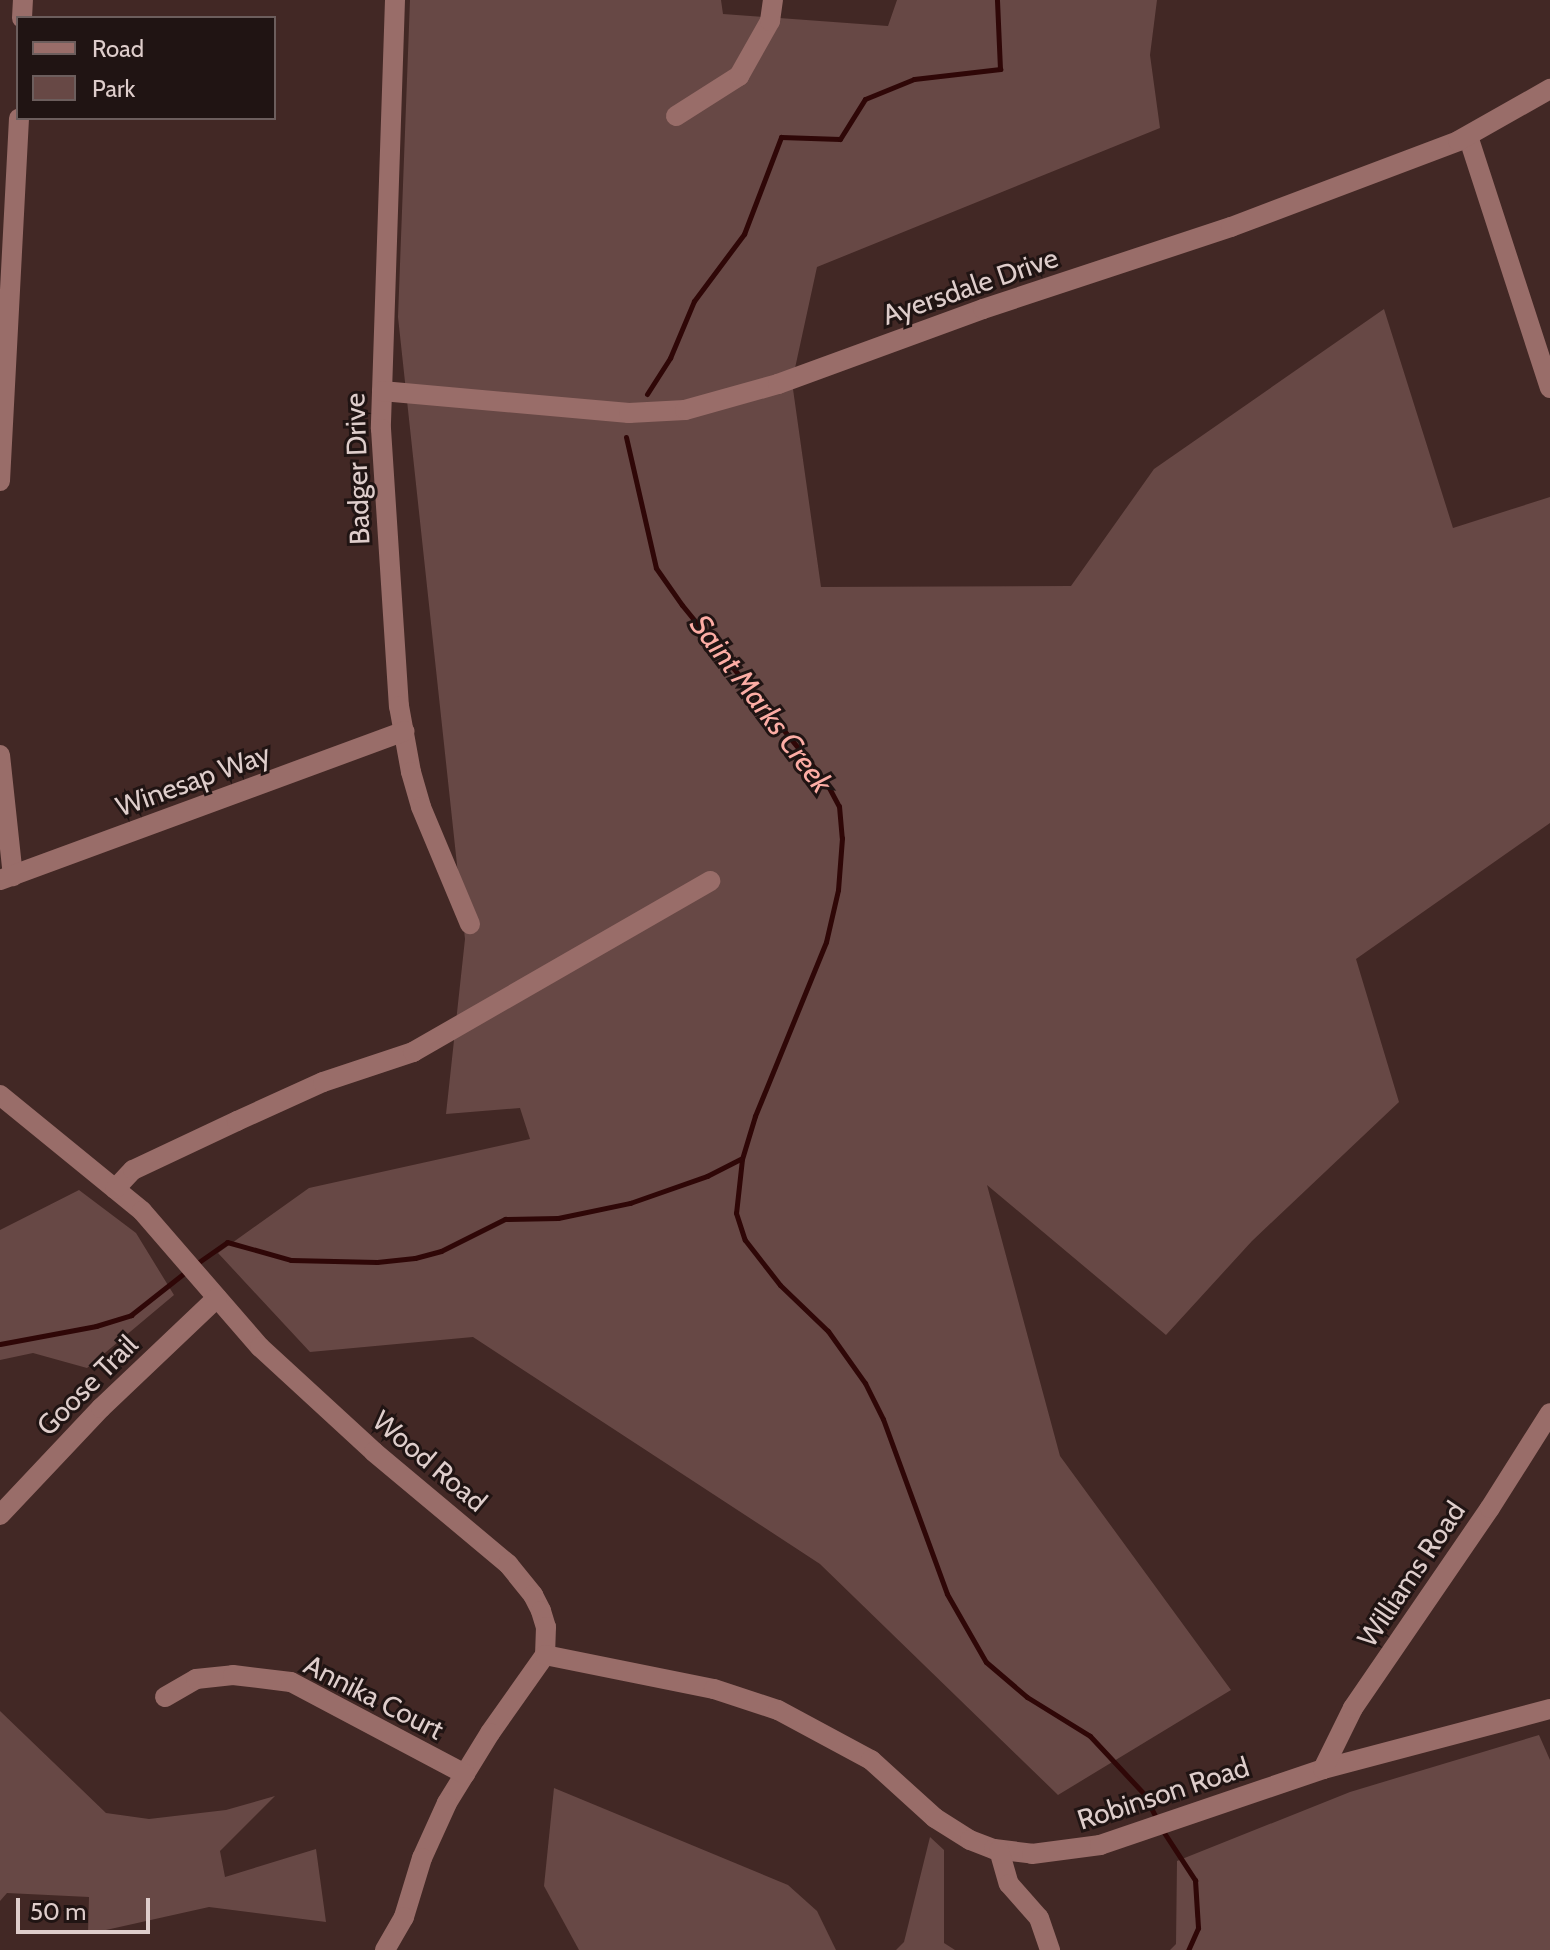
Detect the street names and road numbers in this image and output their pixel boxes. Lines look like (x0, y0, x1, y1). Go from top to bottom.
street label: Ayersdale Drive (878, 240, 1062, 332)
street label: Badger Drive (338, 392, 376, 546)
street label: Winesap Way (111, 737, 275, 823)
street label: Goose Trail (30, 1328, 144, 1442)
street label: Wood Road (366, 1404, 494, 1518)
street label: Williams Road (1350, 1495, 1472, 1653)
street label: Annika Court (299, 1648, 449, 1746)
street label: Robinson Road (1073, 1749, 1253, 1837)

